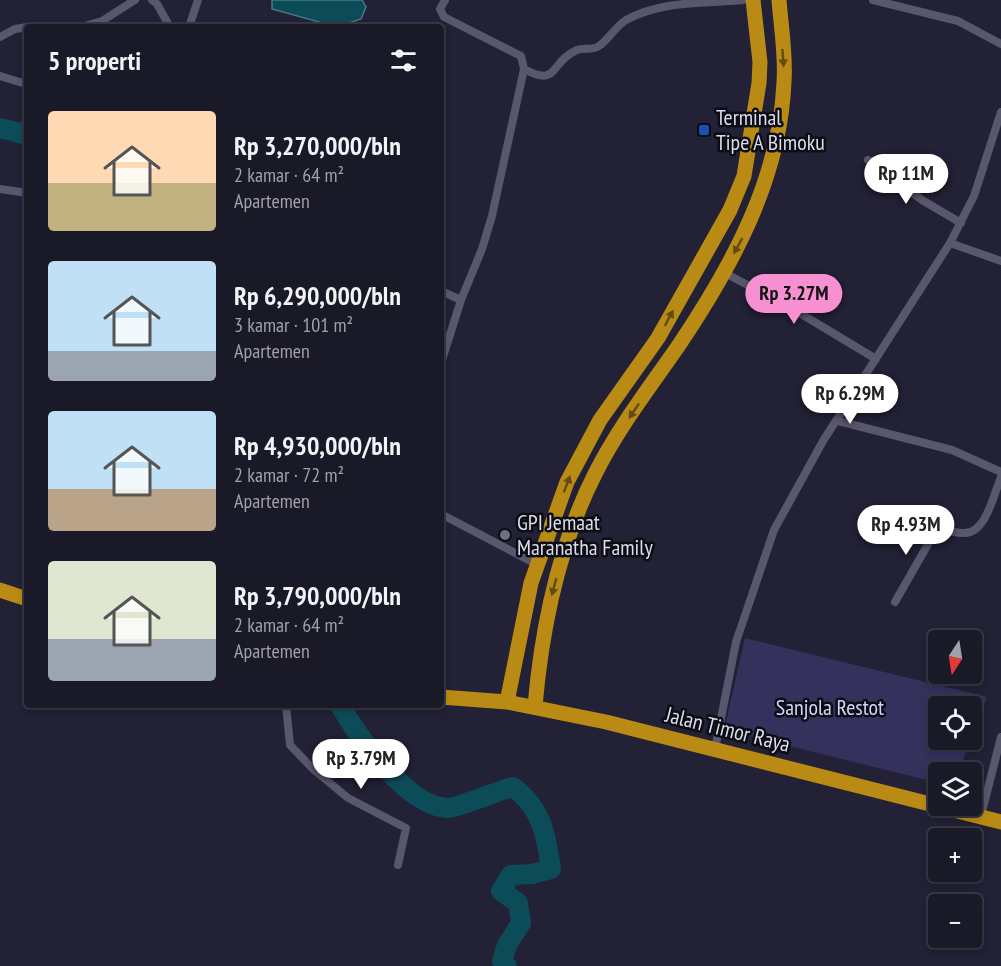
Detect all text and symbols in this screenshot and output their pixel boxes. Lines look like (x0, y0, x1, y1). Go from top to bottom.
text: 5 properti (48, 44, 141, 77)
icon: filters (387, 44, 420, 77)
one-way arrow (779, 49, 788, 68)
place label: Terminal Tipe A Bimoku (716, 103, 825, 156)
marker: Terminal Tipe A Bimoku (697, 123, 711, 137)
text: Rp 3,270,000/bln (234, 129, 401, 162)
icon: home (96, 135, 168, 207)
pin: Rp 11M (857, 154, 955, 205)
text: Rp 11M (878, 160, 934, 186)
text: 2 kamar · 64 m² (234, 162, 344, 188)
text: Apartemen (234, 188, 310, 214)
one-way arrow (733, 237, 743, 254)
pin: Rp 3.27M (732, 274, 856, 325)
text: Rp 6,290,000/bln (234, 279, 401, 312)
text: Rp 3.27M (759, 280, 829, 306)
icon: home (96, 285, 168, 357)
one-way arrow (664, 310, 674, 327)
text: 3 kamar · 101 m² (234, 312, 353, 338)
text: Apartemen (234, 338, 310, 364)
pin: Rp 6.29M (788, 374, 912, 425)
text: Rp 6.29M (815, 380, 885, 406)
one-way arrow (628, 402, 640, 418)
text: Rp 4,930,000/bln (234, 429, 401, 462)
icon: home (96, 435, 168, 507)
text: 2 kamar · 72 m² (234, 462, 344, 488)
one-way arrow (563, 475, 572, 493)
text: Apartemen (234, 488, 310, 514)
pin: Rp 4.93M (844, 505, 968, 556)
place label: GPI Jemaat Maranatha Family (517, 508, 653, 561)
text: Rp 4.93M (871, 511, 941, 537)
marker: GPI Jemaat Maranatha Family (498, 528, 512, 542)
one-way arrow (549, 578, 558, 596)
text: Rp 3,790,000/bln (234, 579, 401, 612)
icon: home (96, 585, 168, 657)
text: 2 kamar · 64 m² (234, 612, 344, 638)
north arrow (928, 630, 982, 684)
map controls (928, 630, 982, 948)
text: Apartemen (234, 638, 310, 664)
park label: Sanjola Restot (776, 693, 884, 721)
button: locate (928, 696, 982, 750)
street label: Jalan Timor Raya (662, 700, 793, 758)
pin: Rp 3.79M (299, 739, 423, 790)
text: Rp 3.79M (326, 745, 396, 771)
button: layers (928, 762, 982, 816)
button: + (928, 828, 982, 882)
button: − (928, 894, 982, 948)

